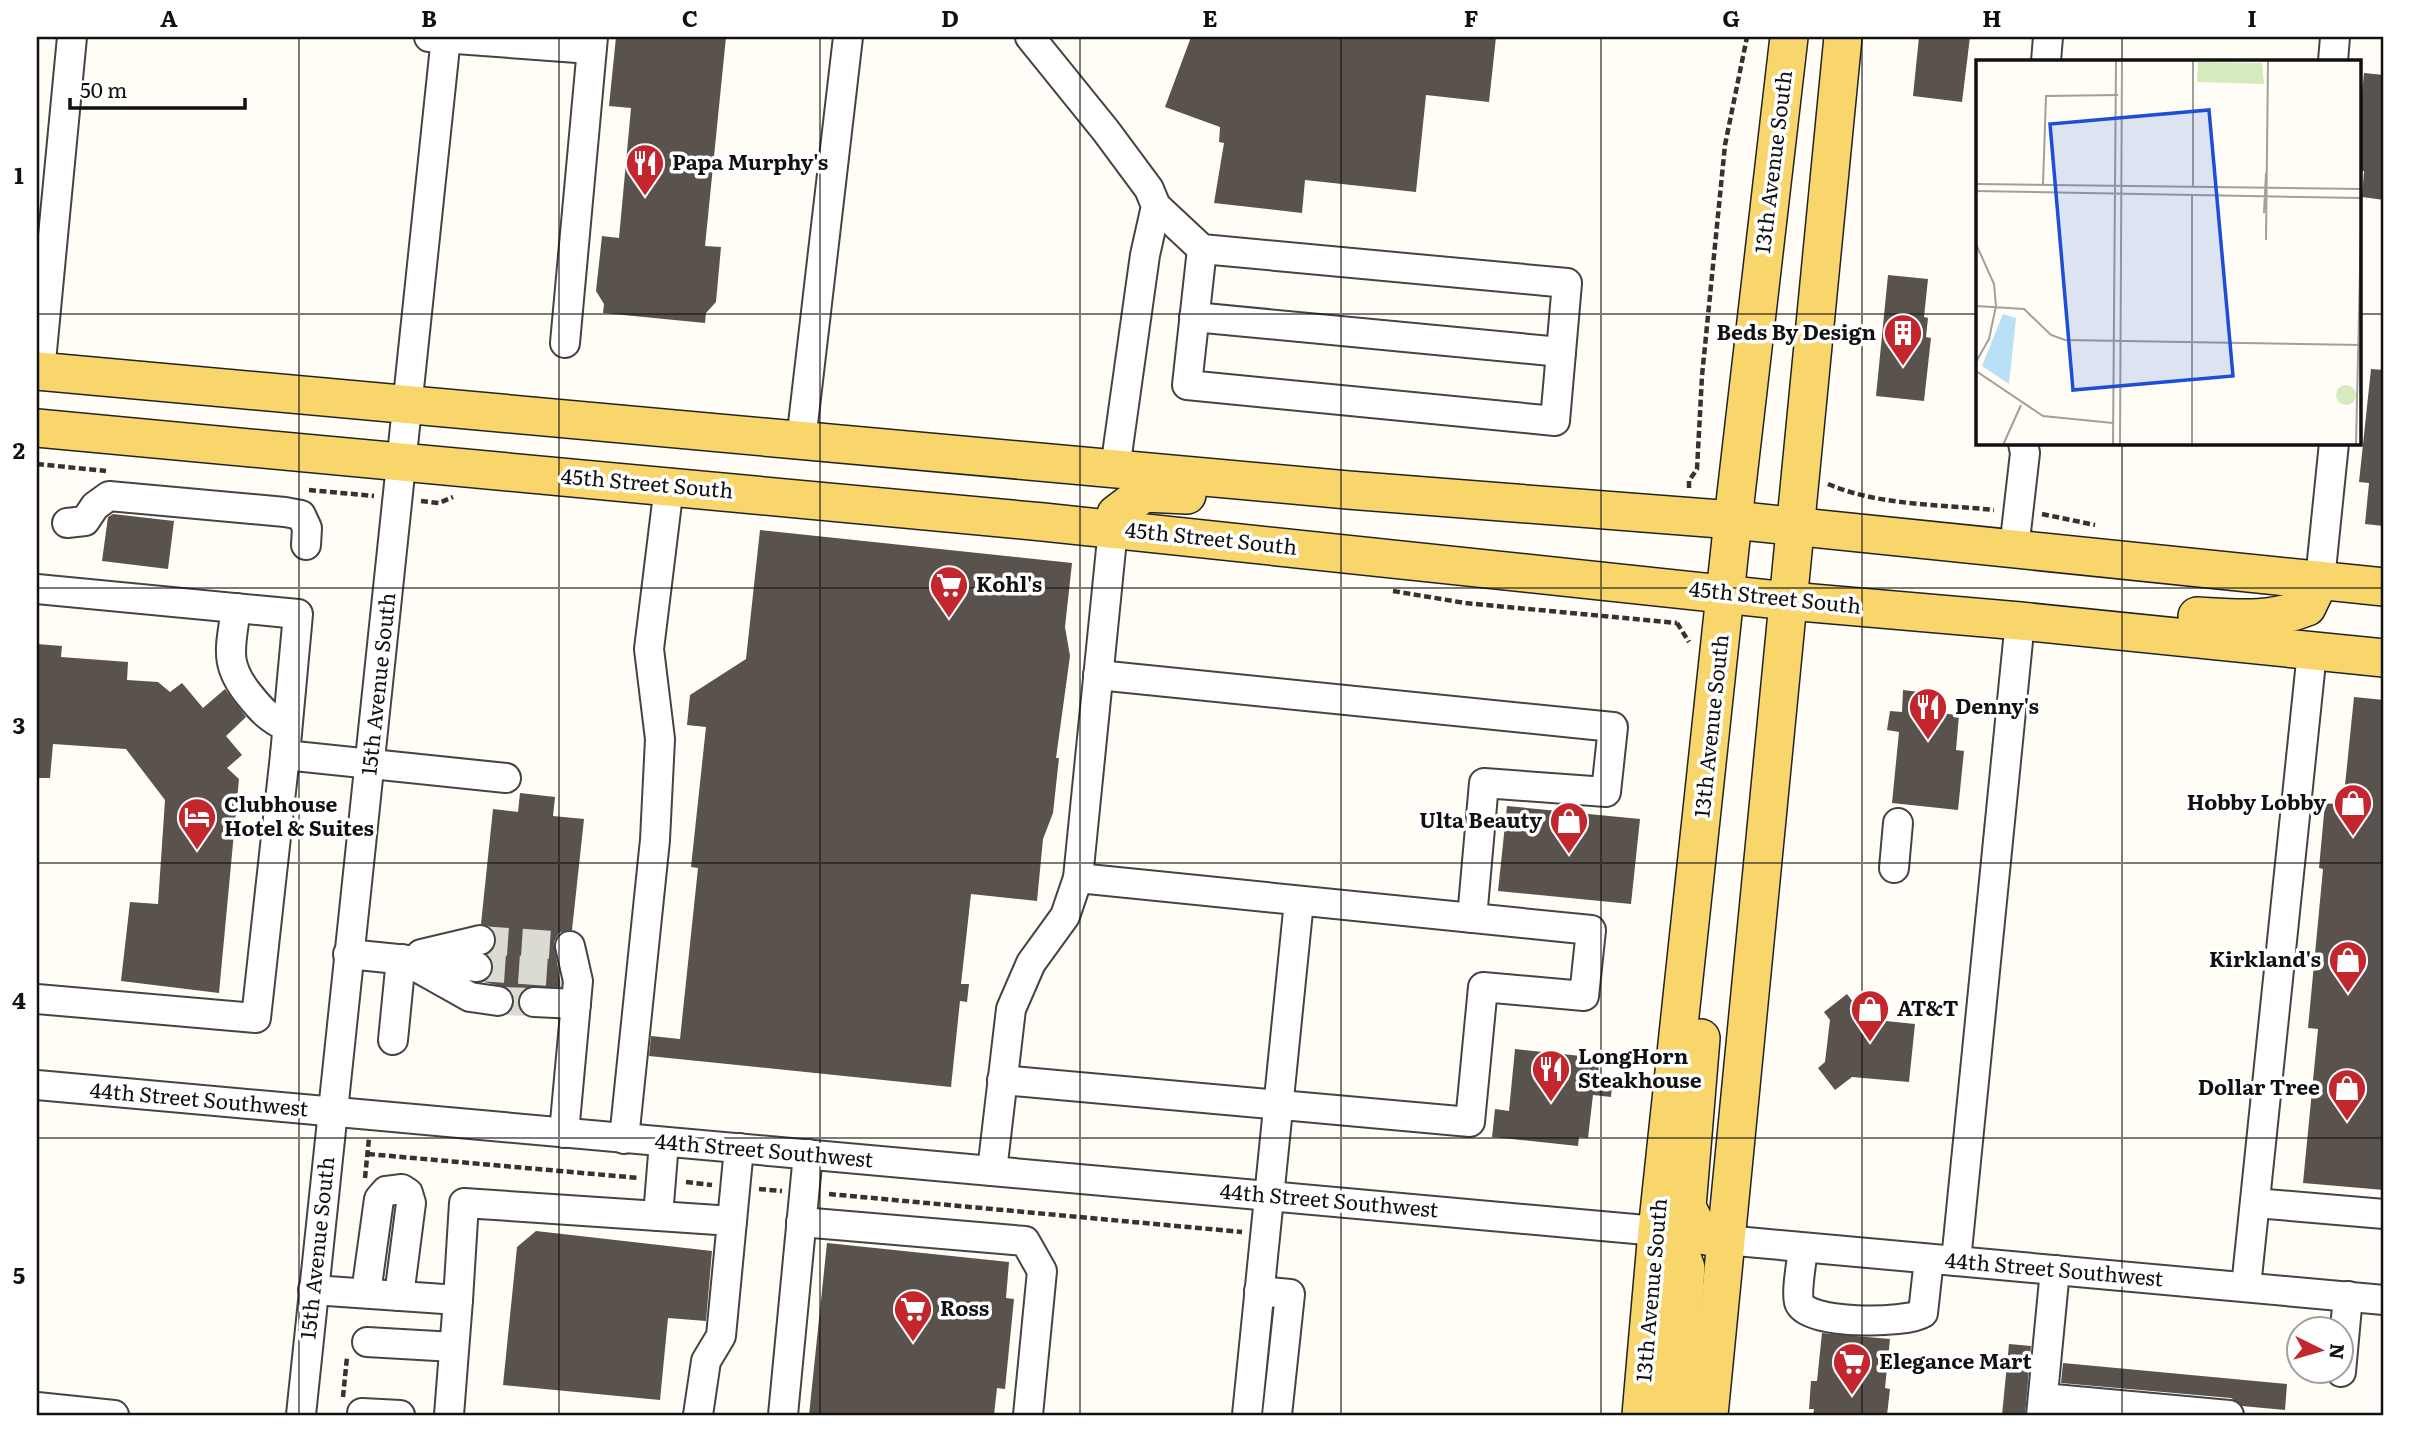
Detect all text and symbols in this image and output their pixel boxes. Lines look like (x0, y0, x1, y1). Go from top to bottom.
text: A (160, 0, 178, 34)
text: B (421, 0, 437, 34)
text: C (682, 0, 698, 34)
text: D (941, 0, 959, 34)
text: E (1202, 0, 1218, 34)
text: F (1464, 0, 1479, 34)
text: G (1722, 0, 1740, 34)
text: H (1982, 0, 2002, 34)
text: I (2247, 0, 2257, 34)
inset map (1976, 60, 2362, 444)
scale bar (70, 66, 245, 110)
street label: 13th Avenue South (1745, 68, 1798, 255)
text: 50 m (80, 73, 127, 104)
restaurant icon: Papa Murphy's (624, 142, 666, 197)
place label: Papa Murphy's (672, 145, 828, 176)
text: 1 (14, 157, 24, 191)
building icon: Beds By Design (1882, 312, 1924, 367)
place label: Beds By Design (1717, 315, 1876, 346)
text: 2 (13, 432, 25, 466)
street label: 45th Street South (560, 459, 735, 504)
street label: 45th Street South (1124, 512, 1299, 561)
supermarket icon: Kohl's (928, 564, 970, 619)
place label: Kohl's (976, 567, 1042, 598)
street label: 45th Street South (1688, 571, 1863, 620)
street label: 15th Avenue South (352, 591, 402, 777)
street label: 13th Avenue South (1684, 632, 1735, 819)
restaurant icon: Denny's (1907, 686, 1949, 741)
place label: Denny's (1955, 689, 2039, 720)
text: 3 (13, 707, 25, 741)
shop icon: Hobby Lobby (2332, 782, 2374, 837)
place label: Hobby Lobby (2187, 785, 2326, 816)
place label: Clubhouse Hotel & Suites (224, 787, 374, 842)
hotel icon: Clubhouse Hotel & Suites (176, 796, 218, 851)
shop icon: Ulta Beauty (1548, 800, 1590, 855)
place label: Ulta Beauty (1419, 803, 1542, 834)
shop icon: Kirkland's (2327, 939, 2369, 994)
place label: Kirkland's (2209, 942, 2321, 973)
text: 4 (12, 982, 26, 1016)
shop icon: AT&T (1849, 988, 1891, 1043)
place label: AT&T (1897, 991, 1959, 1022)
place label: LongHorn Steakhouse (1578, 1039, 1702, 1094)
restaurant icon: LongHorn Steakhouse (1530, 1048, 1572, 1103)
shop icon: Dollar Tree (2326, 1067, 2368, 1122)
place label: Dollar Tree (2198, 1070, 2320, 1101)
street label: 44th Street Southwest (89, 1073, 310, 1123)
street label: 44th Street Southwest (654, 1124, 875, 1174)
street label: 15th Avenue South (291, 1155, 341, 1341)
street label: 44th Street Southwest (1219, 1174, 1440, 1224)
street label: 13th Avenue South (1626, 1197, 1673, 1383)
street label: 44th Street Southwest (1944, 1243, 2165, 1293)
text: 5 (13, 1257, 25, 1291)
supermarket icon: Ross (892, 1288, 934, 1343)
place label: Ross (940, 1291, 989, 1322)
north arrow (2284, 1316, 2354, 1386)
supermarket icon: Elegance Mart (1831, 1341, 1873, 1396)
text: N (2323, 1342, 2353, 1361)
place label: Elegance Mart (1879, 1344, 2032, 1375)

